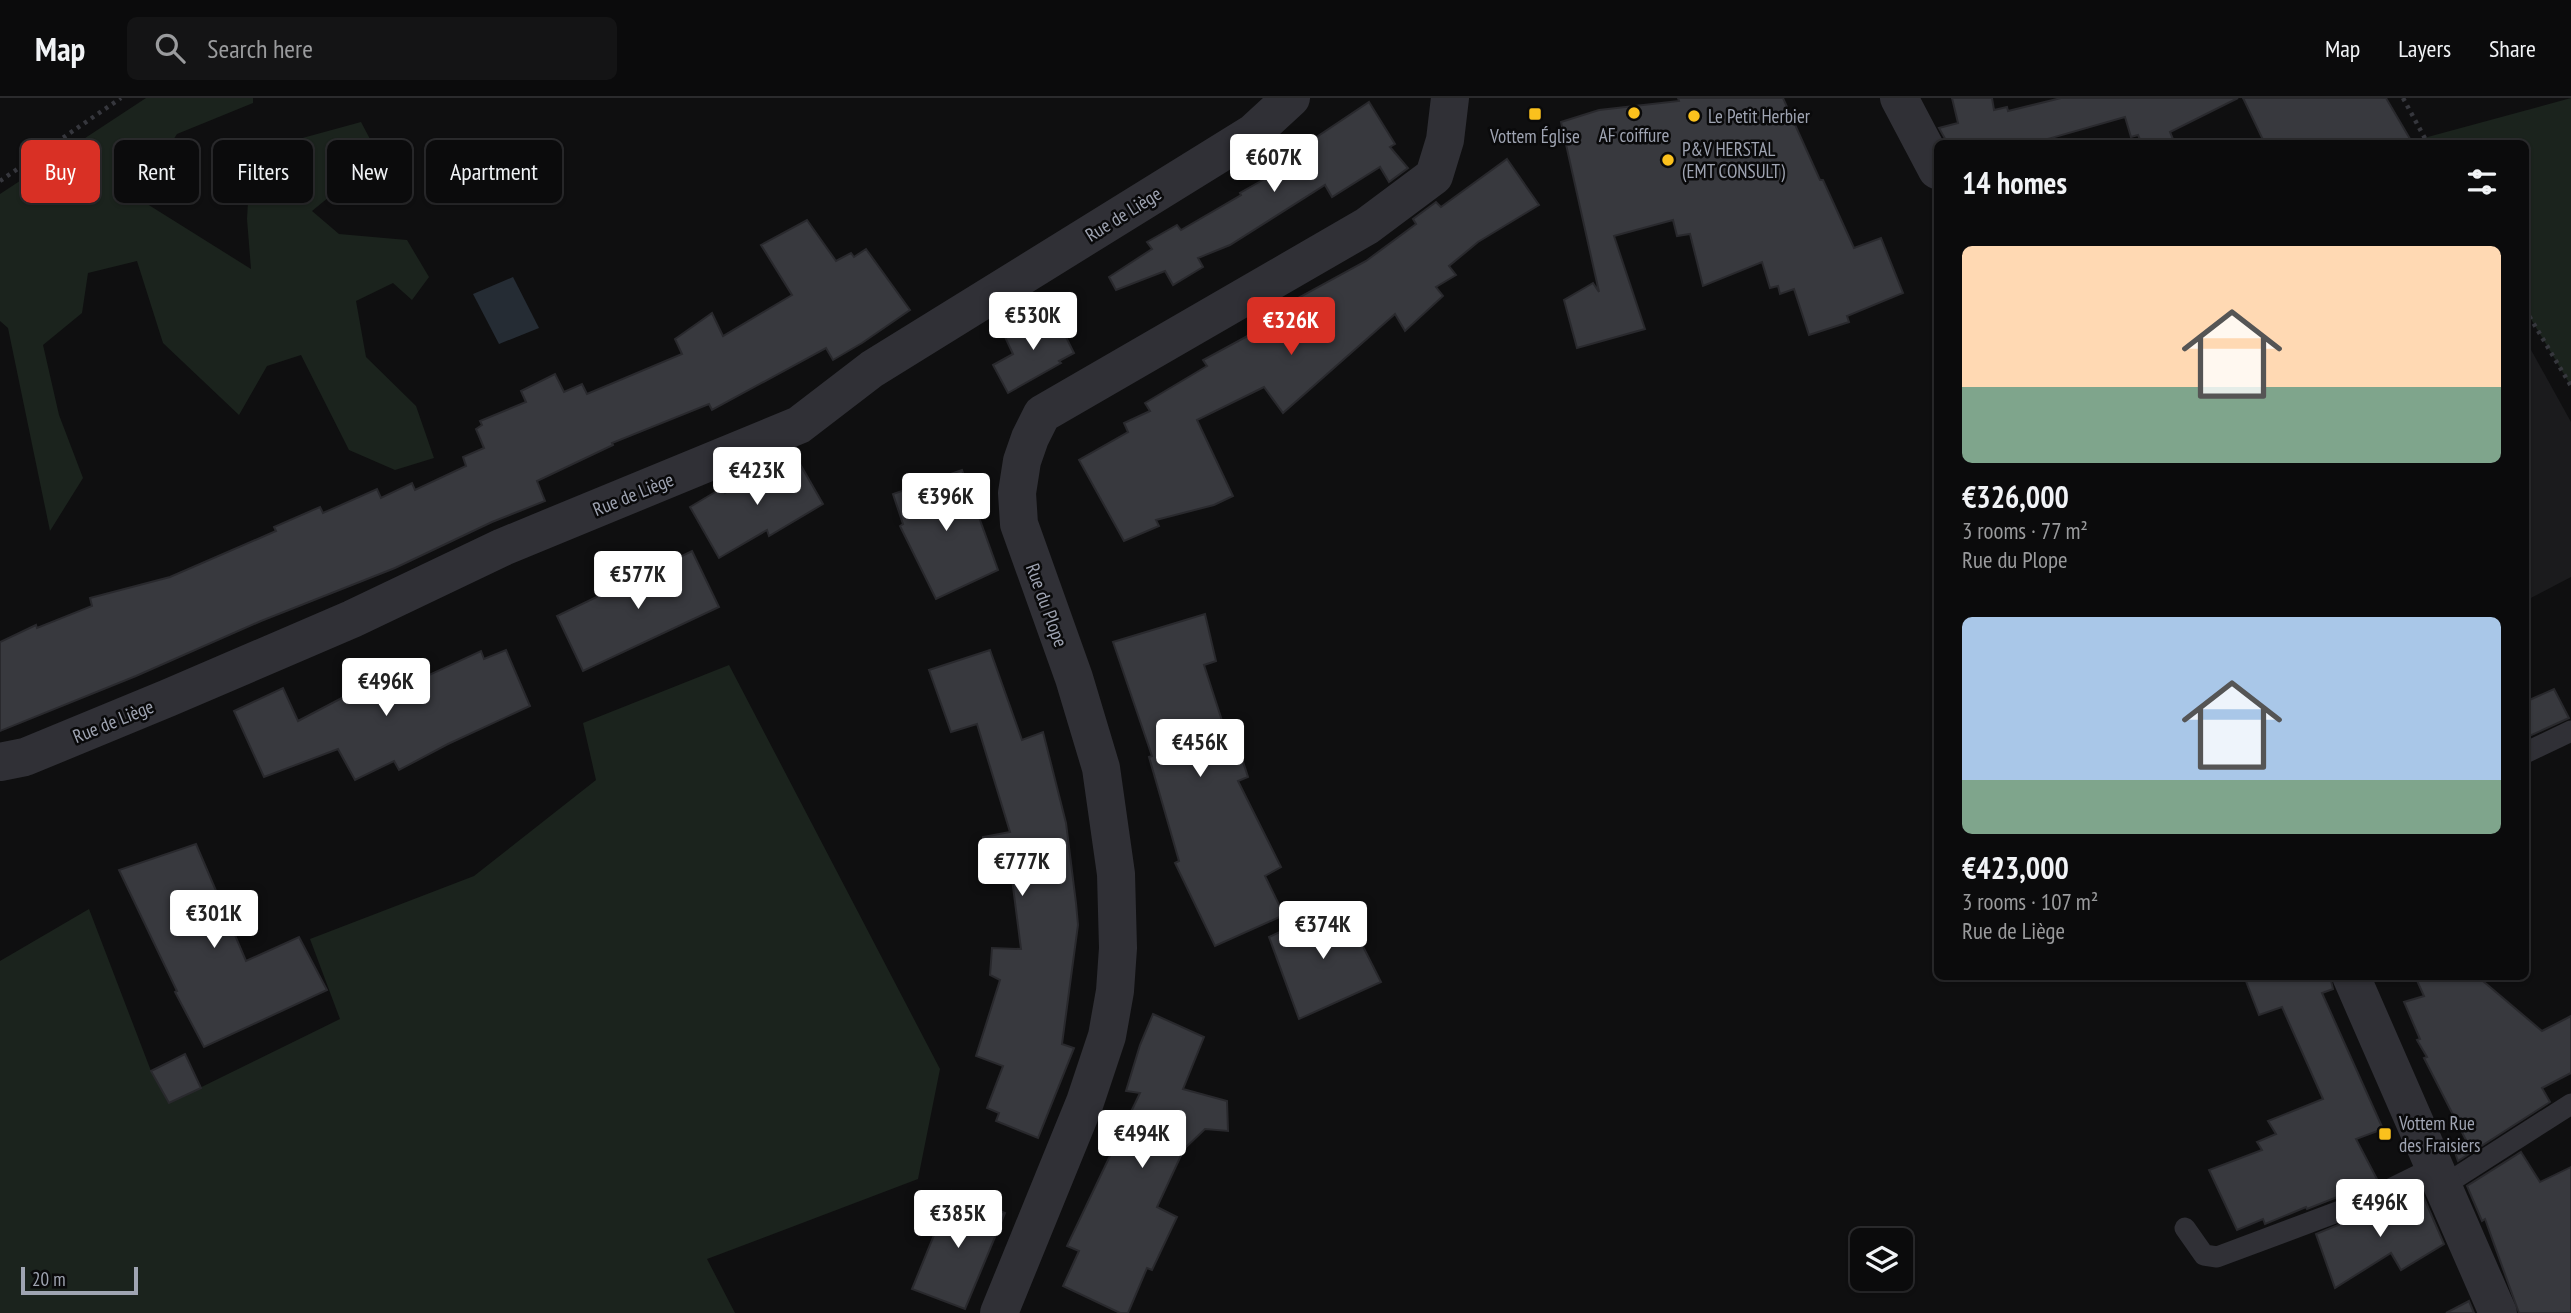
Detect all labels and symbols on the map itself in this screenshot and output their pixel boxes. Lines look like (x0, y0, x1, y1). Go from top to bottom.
place label: Le Petit Herbier (1708, 104, 1811, 128)
marker: AF coiffure (1626, 105, 1642, 121)
marker: Vottem Église (1527, 106, 1543, 122)
marker: Le Petit Herbier (1686, 108, 1702, 124)
place label: AF coiffure (1599, 123, 1670, 147)
place label: Vottem Église (1489, 124, 1580, 148)
pin: €607K (1225, 134, 1323, 194)
place label: P&V HERSTAL (EMT CONSULT) (1682, 137, 1785, 183)
marker: P&V HERSTAL (EMT CONSULT) (1660, 152, 1676, 168)
street label: Rue de Liège (1081, 181, 1166, 247)
pin: €530K (984, 292, 1082, 352)
pin: €326K (1242, 298, 1340, 357)
pin: €423K (708, 448, 806, 507)
street label: Rue de Liège (589, 467, 677, 521)
pin: €396K (897, 474, 995, 533)
pin: €577K (589, 552, 687, 611)
street label: Rue du Plope (1021, 560, 1073, 650)
pin: €496K (337, 658, 435, 718)
street label: Rue de Liège (69, 694, 157, 748)
pin: €456K (1151, 720, 1249, 779)
pin: €777K (973, 838, 1071, 898)
pin: €301K (165, 890, 263, 950)
pin: €374K (1274, 902, 1372, 961)
pin: €494K (1093, 1110, 1191, 1170)
place label: Vottem Rue des Fraisiers (2398, 1111, 2480, 1157)
marker: Vottem Rue des Fraisiers (2377, 1126, 2393, 1142)
pin: €496K (2331, 1180, 2429, 1239)
pin: €385K (909, 1190, 1007, 1250)
scale bar (21, 1264, 138, 1296)

